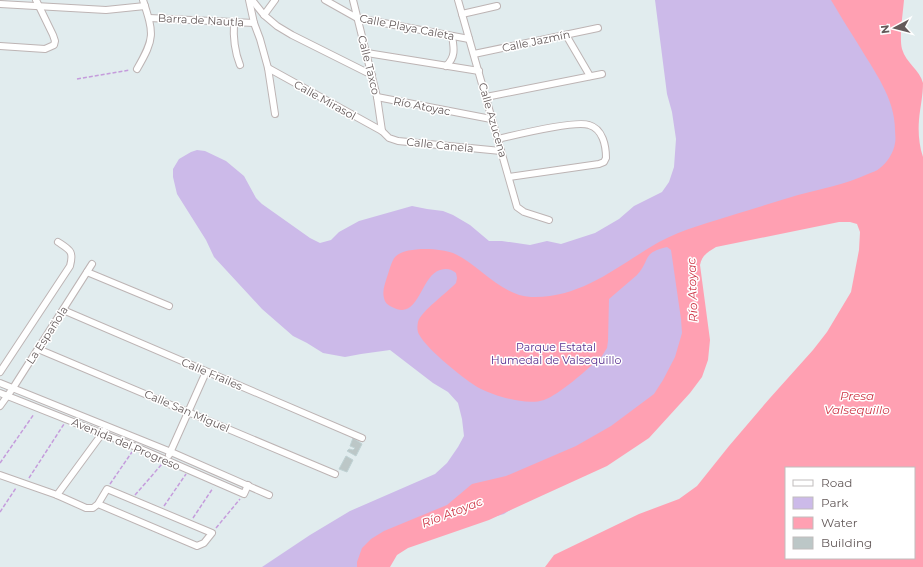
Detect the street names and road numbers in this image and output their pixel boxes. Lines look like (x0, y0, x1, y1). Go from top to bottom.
street label: Barra de Nautla (158, 11, 244, 29)
street label: Calle Playa Caleta (358, 11, 456, 43)
street label: Calle Jazmín (501, 27, 571, 55)
street label: Calle Taxco (355, 34, 383, 96)
street label: Calle Mirasol (292, 77, 358, 123)
street label: Calle Azucena (476, 81, 510, 159)
street label: Río Atoyac (392, 94, 452, 118)
street label: Calle Canela (406, 135, 474, 155)
street label: La Española (23, 303, 71, 367)
street label: Calle Frailes (179, 355, 245, 393)
street label: Calle San Miguel (142, 387, 232, 435)
street label: Avenida del Progreso (70, 415, 183, 473)

